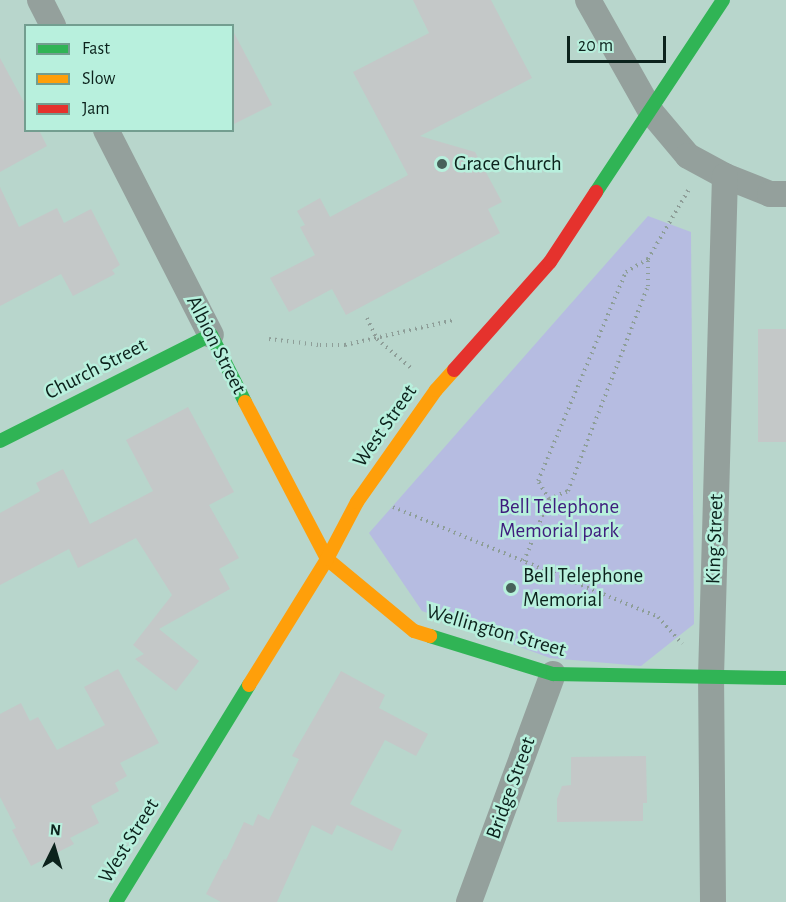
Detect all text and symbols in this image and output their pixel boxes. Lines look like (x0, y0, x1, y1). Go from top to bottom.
legend (24, 24, 234, 132)
scale bar (570, 24, 669, 62)
text: 20 m (578, 37, 613, 55)
text: Fast (82, 40, 110, 58)
text: Slow (82, 70, 115, 88)
text: Jam (82, 100, 110, 118)
place label: Grace Church (454, 151, 562, 177)
marker: Grace Church (435, 157, 449, 171)
street label: Albion Street (180, 292, 252, 398)
street label: Church Street (41, 333, 151, 405)
street label: West Street (347, 380, 423, 472)
street label: King Street (701, 493, 729, 585)
park label: Bell Telephone Memorial park (499, 494, 619, 544)
place label: Bell Telephone Memorial (523, 563, 643, 613)
marker: Bell Telephone Memorial (504, 581, 518, 595)
street label: Wellington Street (423, 599, 569, 663)
street label: Bridge Street (481, 734, 541, 842)
street label: West Street (93, 794, 165, 888)
north arrow (24, 818, 84, 878)
text: N (49, 822, 62, 839)

